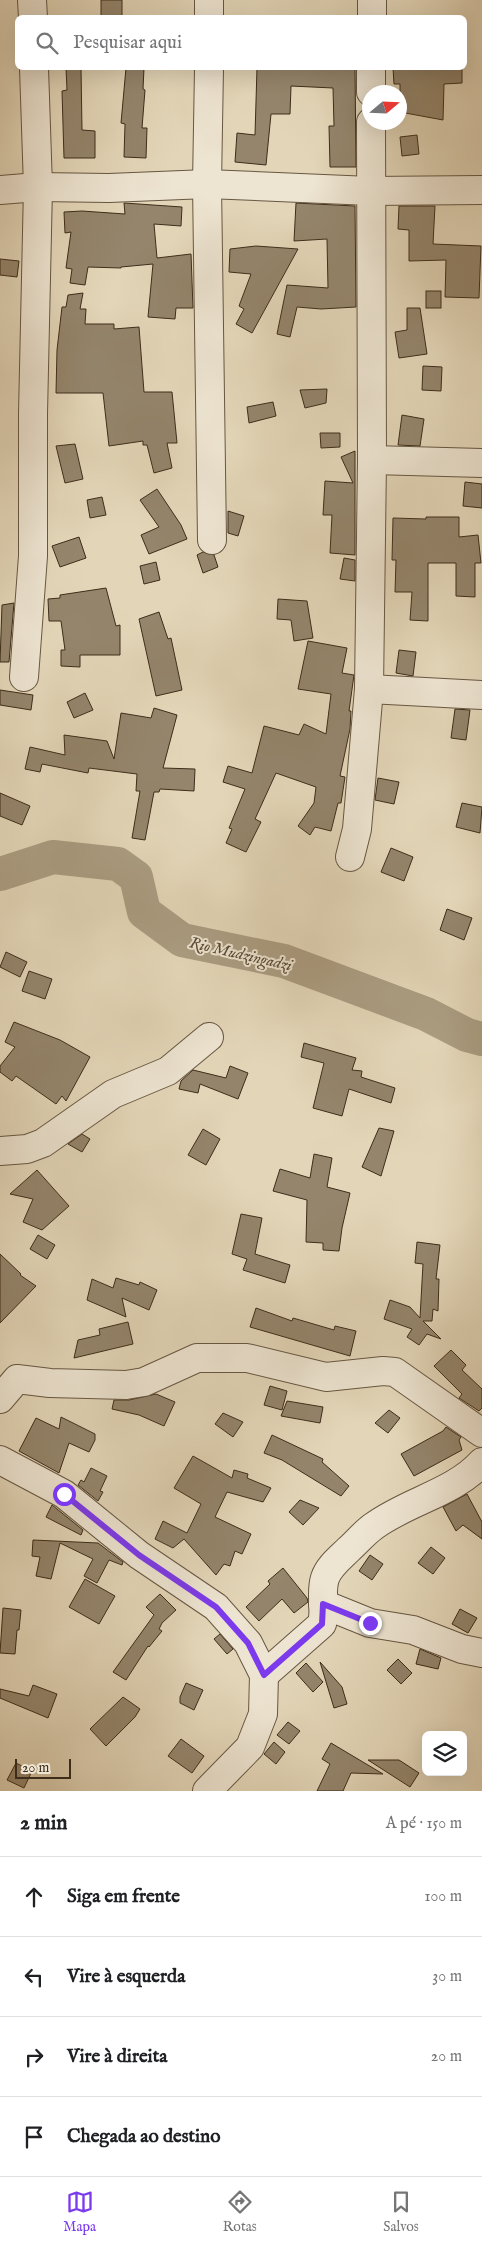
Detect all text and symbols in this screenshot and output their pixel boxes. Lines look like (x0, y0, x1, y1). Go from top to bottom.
search box (15, 15, 467, 70)
icon: search (33, 29, 61, 57)
text: Pesquisar aqui (73, 31, 182, 55)
north arrow (362, 85, 407, 130)
water label: Rio Mudzingadzi (187, 933, 295, 977)
route start (53, 1483, 76, 1506)
route end (359, 1612, 382, 1635)
map controls (422, 1731, 467, 1776)
button: layers (422, 1731, 467, 1776)
scale bar (15, 1756, 71, 1779)
text: 20 m (22, 1759, 49, 1777)
text: 2 min (20, 1810, 67, 1837)
text: A pé · 150 m (386, 1814, 462, 1834)
icon: ahead (20, 1883, 48, 1911)
text: Siga em frente (67, 1885, 180, 1909)
text: 100 m (425, 1887, 462, 1907)
icon: left (20, 1963, 48, 1991)
text: Vire à esquerda (67, 1965, 185, 1989)
text: 30 m (432, 1967, 462, 1987)
icon: right (20, 2043, 48, 2071)
text: Vire à direita (67, 2045, 167, 2069)
text: 20 m (431, 2047, 462, 2067)
icon: arrive (20, 2123, 48, 2151)
text: Chegada ao destino (67, 2125, 220, 2149)
tab: Mapa (63, 2188, 96, 2236)
tab: Rotas (223, 2188, 257, 2236)
tab: Salvos (383, 2188, 419, 2236)

